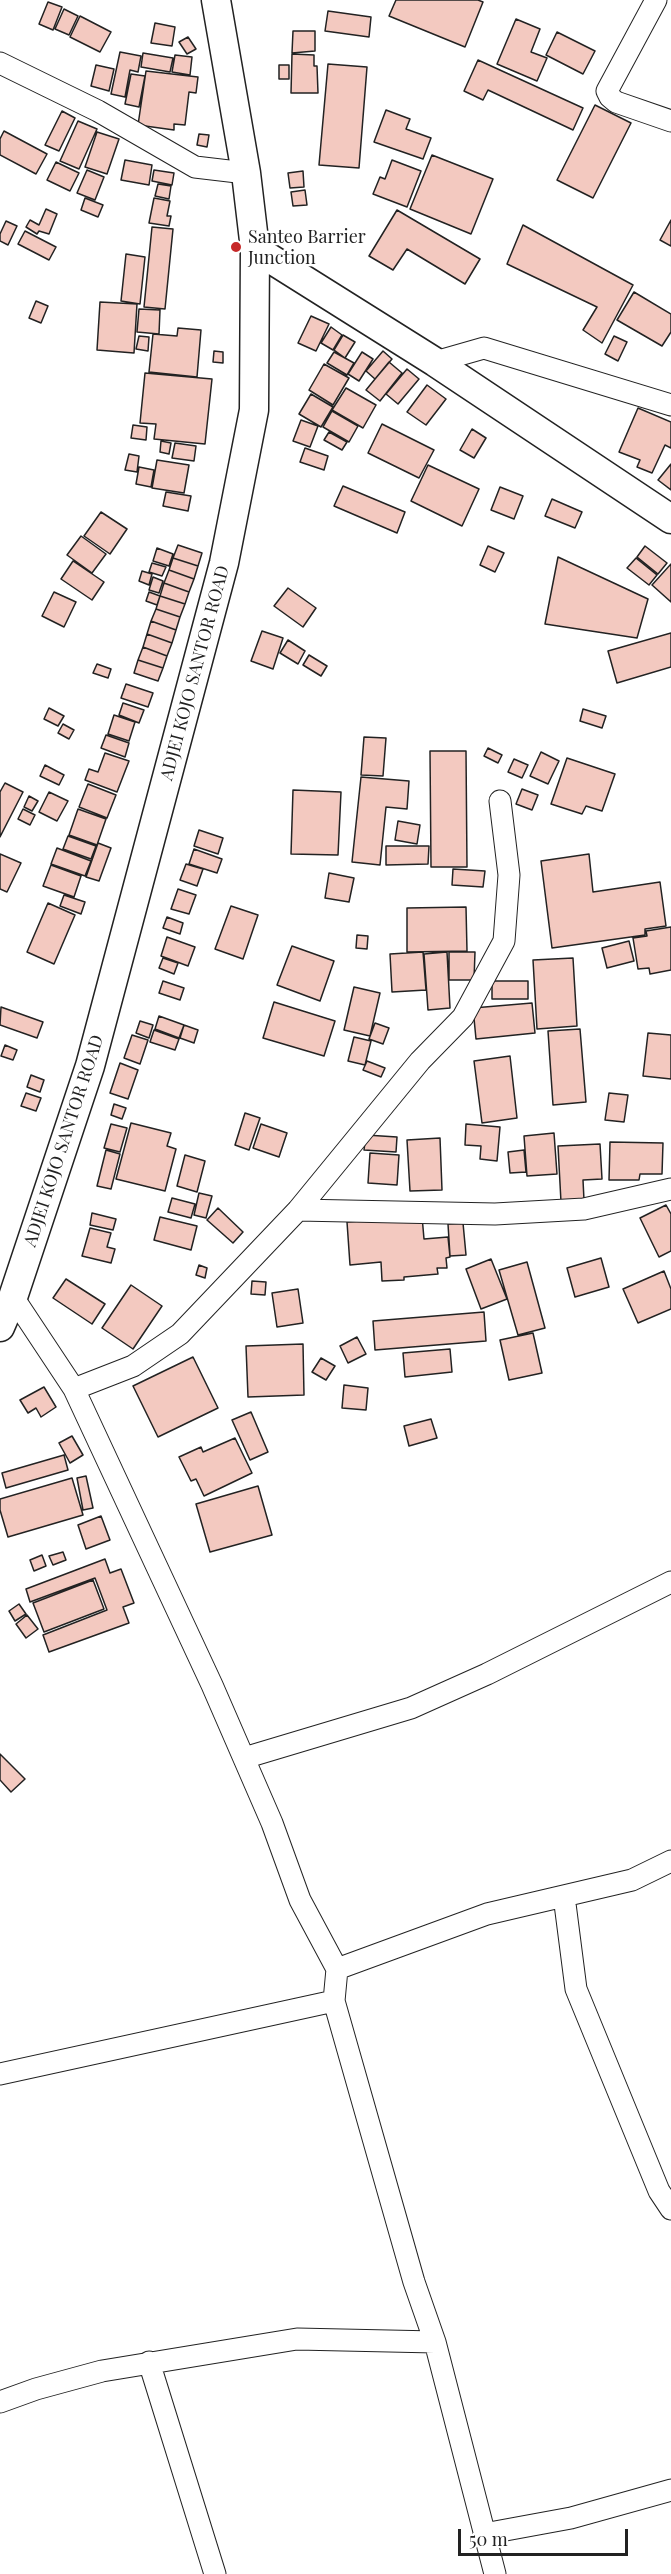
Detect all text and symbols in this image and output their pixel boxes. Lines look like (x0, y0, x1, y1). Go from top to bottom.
place label: Santeo Barrier Junction (248, 226, 366, 268)
marker: Santeo Barrier Junction (229, 240, 243, 254)
street label: ADJEI KOJO SANTOR ROAD (156, 563, 234, 783)
street label: ADJEI KOJO SANTOR ROAD (20, 1032, 108, 1250)
scale bar (461, 2517, 630, 2555)
text: 50 m (469, 2527, 508, 2551)

